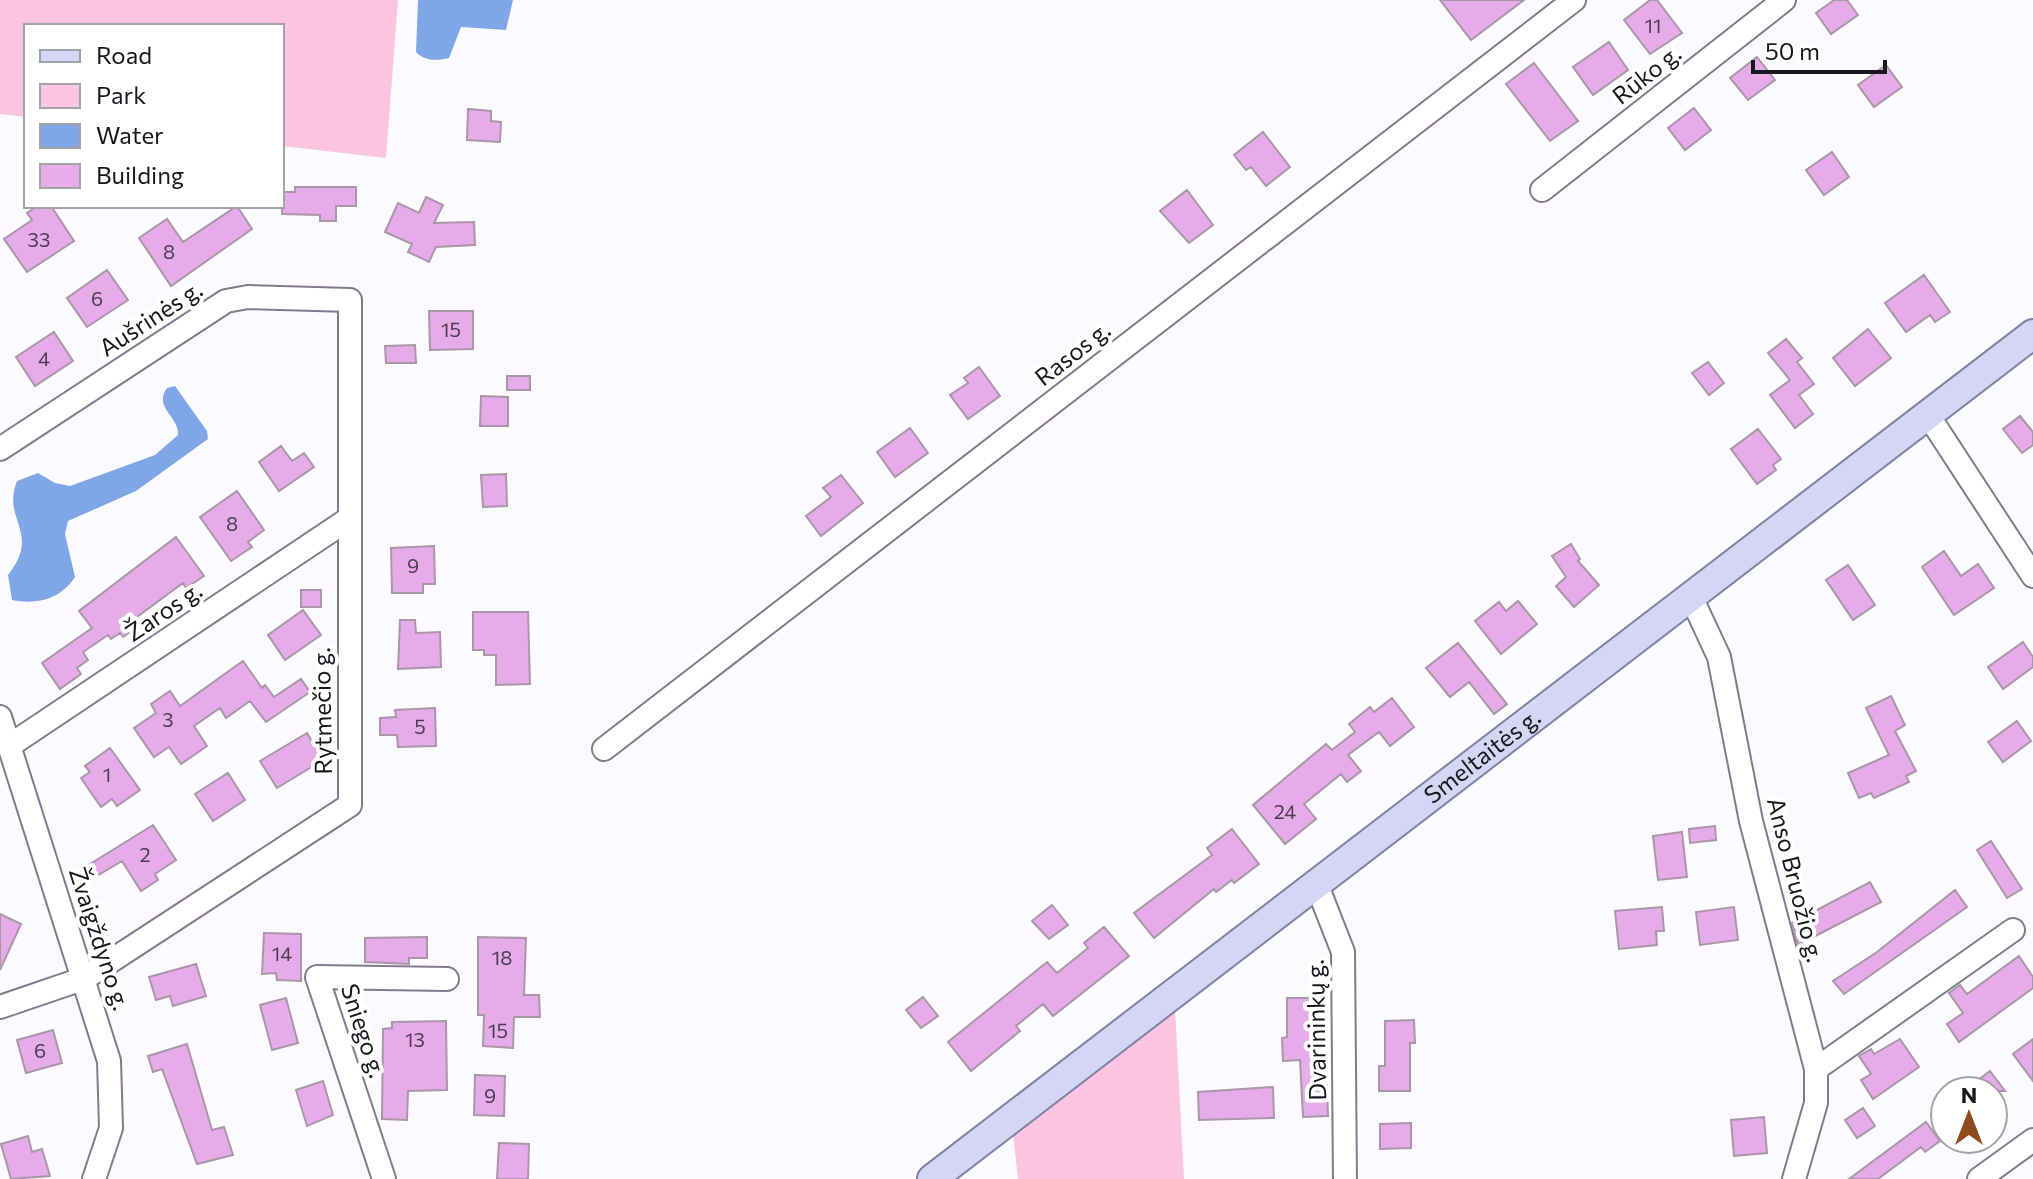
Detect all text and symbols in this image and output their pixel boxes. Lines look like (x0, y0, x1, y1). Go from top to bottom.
house number: 11 (1644, 13, 1662, 37)
legend (24, 24, 284, 208)
scale bar (1753, 24, 1885, 74)
text: 50 m (1765, 36, 1820, 65)
street label: Rūko g. (1606, 38, 1686, 110)
text: Road (96, 40, 152, 69)
text: Park (96, 80, 146, 109)
text: Water (96, 120, 164, 149)
text: Building (96, 160, 184, 189)
house number: 33 (28, 227, 50, 251)
house number: 8 (163, 239, 175, 263)
street label: Aušrinės g. (93, 274, 207, 362)
house number: 6 (91, 286, 103, 310)
street label: Rasos g. (1029, 314, 1116, 391)
house number: 15 (441, 317, 461, 341)
house number: 4 (38, 346, 50, 370)
house number: 8 (226, 511, 238, 535)
house number: 9 (407, 553, 419, 577)
street label: Žaros g. (119, 575, 207, 647)
street label: Rytmečio g. (306, 647, 337, 775)
street label: Smeltaitės g. (1418, 701, 1546, 809)
house number: 3 (162, 707, 174, 731)
house number: 5 (414, 714, 426, 738)
house number: 1 (103, 762, 111, 786)
street label: Anso Bruožio g. (1762, 794, 1831, 965)
house number: 24 (1274, 799, 1296, 823)
house number: 2 (139, 842, 151, 866)
street label: Žvaigždyno g. (64, 863, 137, 1014)
house number: 14 (272, 941, 292, 965)
house number: 18 (492, 945, 512, 969)
street label: Dvarininkų g. (1300, 959, 1331, 1101)
street label: Sniego g. (336, 980, 393, 1081)
house number: 15 (488, 1018, 508, 1042)
house number: 13 (405, 1027, 425, 1051)
house number: 6 (34, 1038, 46, 1062)
north arrow (1929, 1075, 2009, 1155)
text: N (1961, 1081, 1977, 1108)
house number: 9 (484, 1083, 496, 1107)

